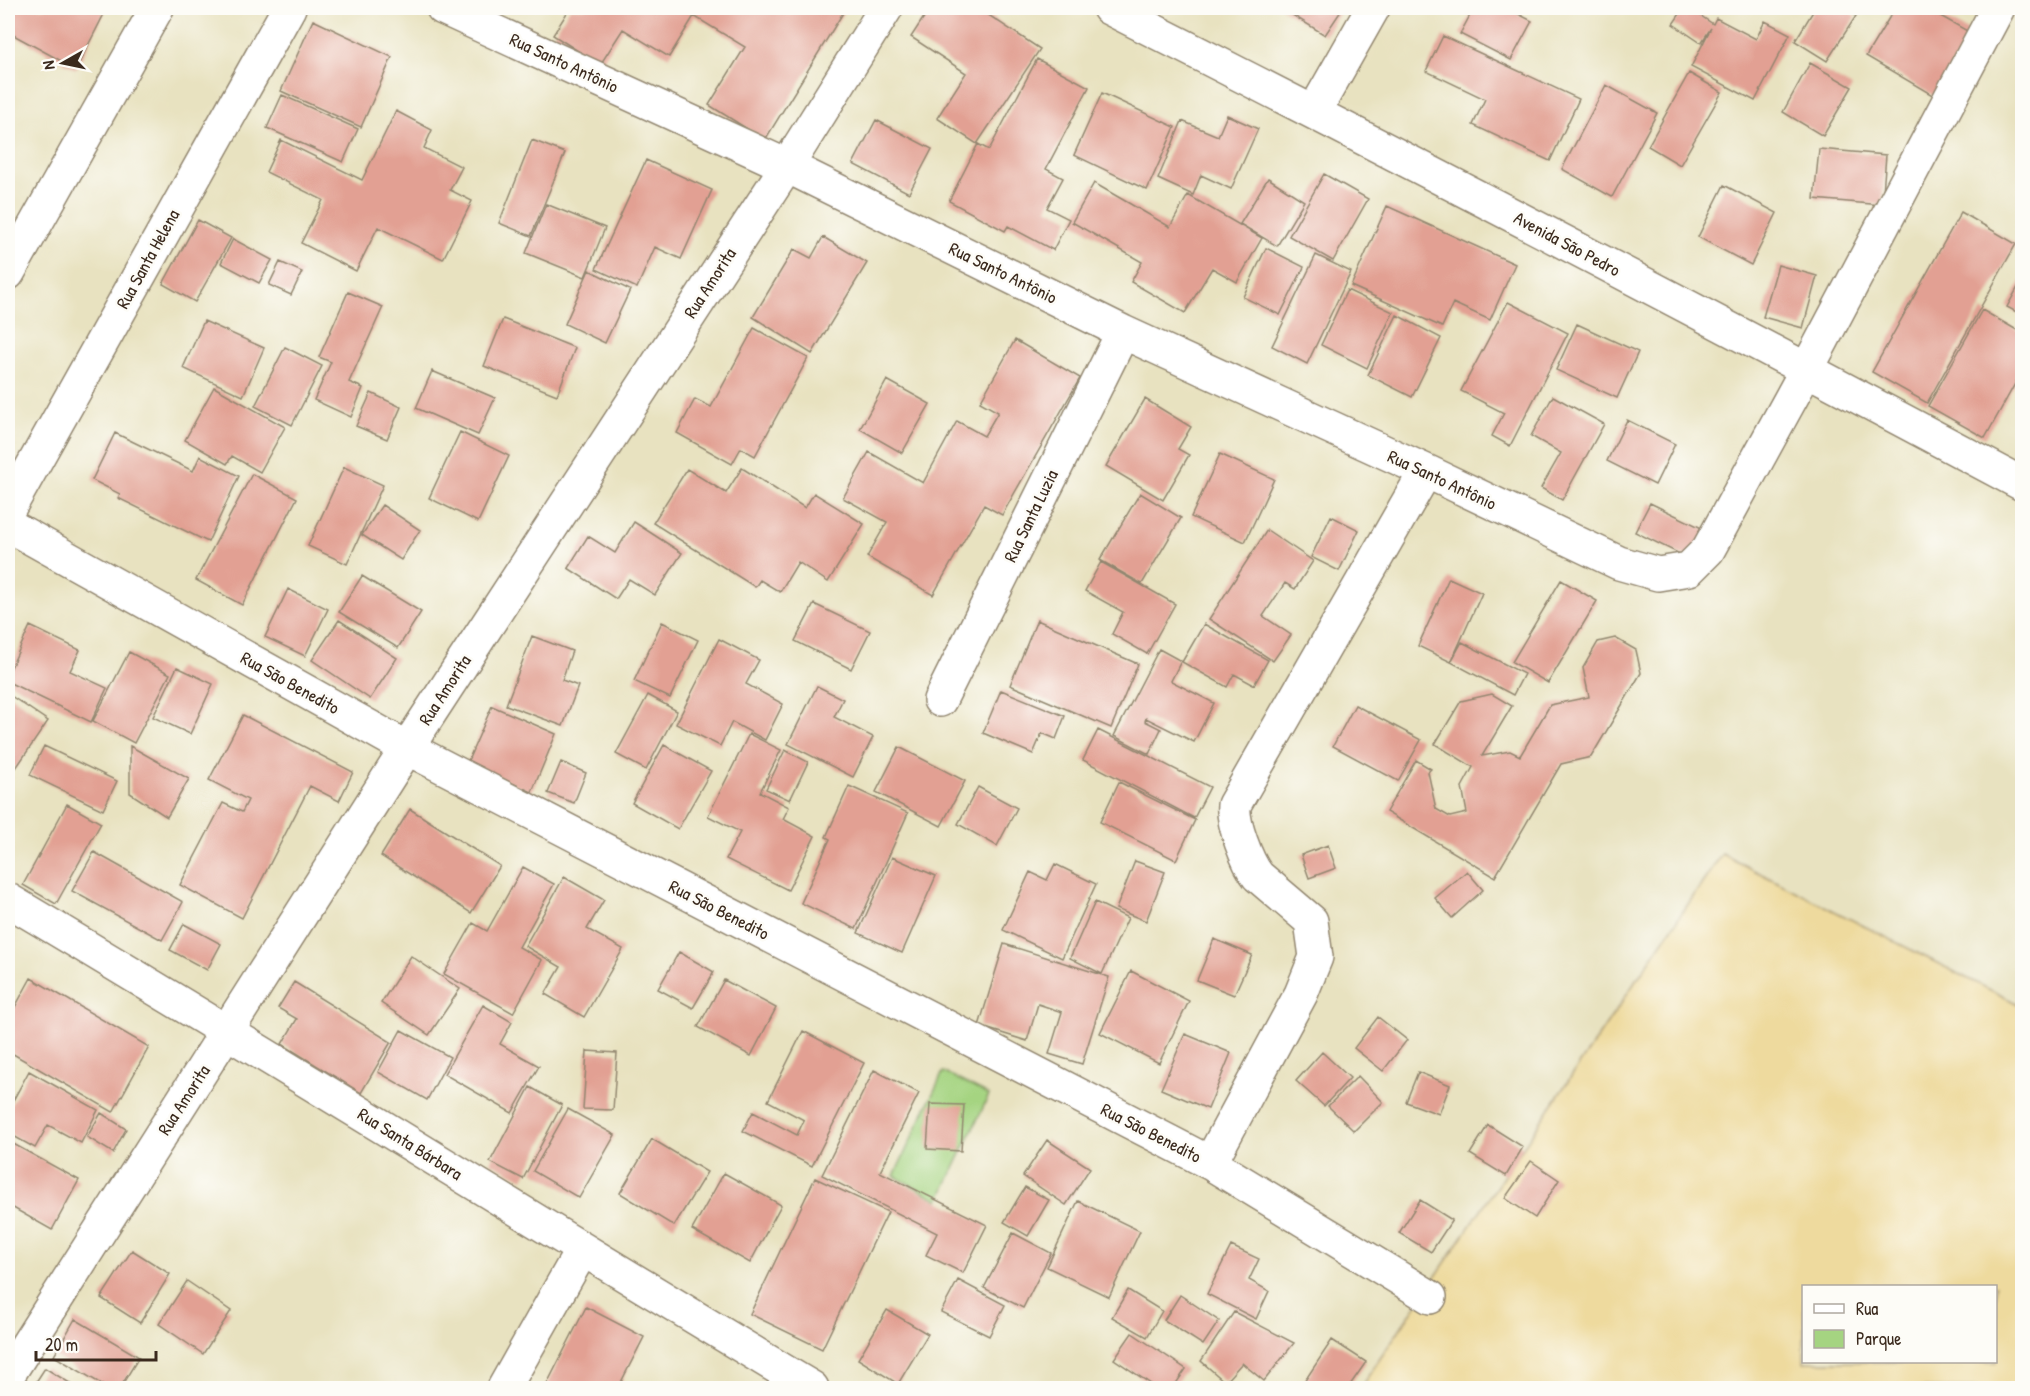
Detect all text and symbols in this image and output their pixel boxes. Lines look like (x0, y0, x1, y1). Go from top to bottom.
street label: Rua Santo Antônio (506, 26, 623, 99)
north arrow (33, 33, 93, 93)
text: N (37, 59, 60, 71)
street label: Rua Santa Helena (110, 205, 185, 313)
street label: Avenida São Pedro (1510, 205, 1625, 282)
street label: Rua Santo Antônio (945, 236, 1061, 310)
street label: Rua Amorita (678, 243, 742, 323)
street label: Rua Santo Antônio (1384, 443, 1501, 516)
street label: Rua Santa Luzia (997, 465, 1064, 566)
street label: Rua São Benedito (236, 645, 344, 720)
street label: Rua Amorita (413, 650, 477, 730)
street label: Rua São Benedito (665, 874, 774, 946)
street label: Rua Amorita (152, 1060, 216, 1140)
street label: Rua São Benedito (1097, 1097, 1206, 1169)
street label: Rua Santa Bárbara (353, 1101, 467, 1186)
legend (1802, 1285, 1997, 1363)
text: Rua (1856, 1296, 1878, 1321)
scale bar (36, 1324, 156, 1362)
text: Parque (1856, 1326, 1901, 1351)
text: 20 m (45, 1332, 78, 1357)

